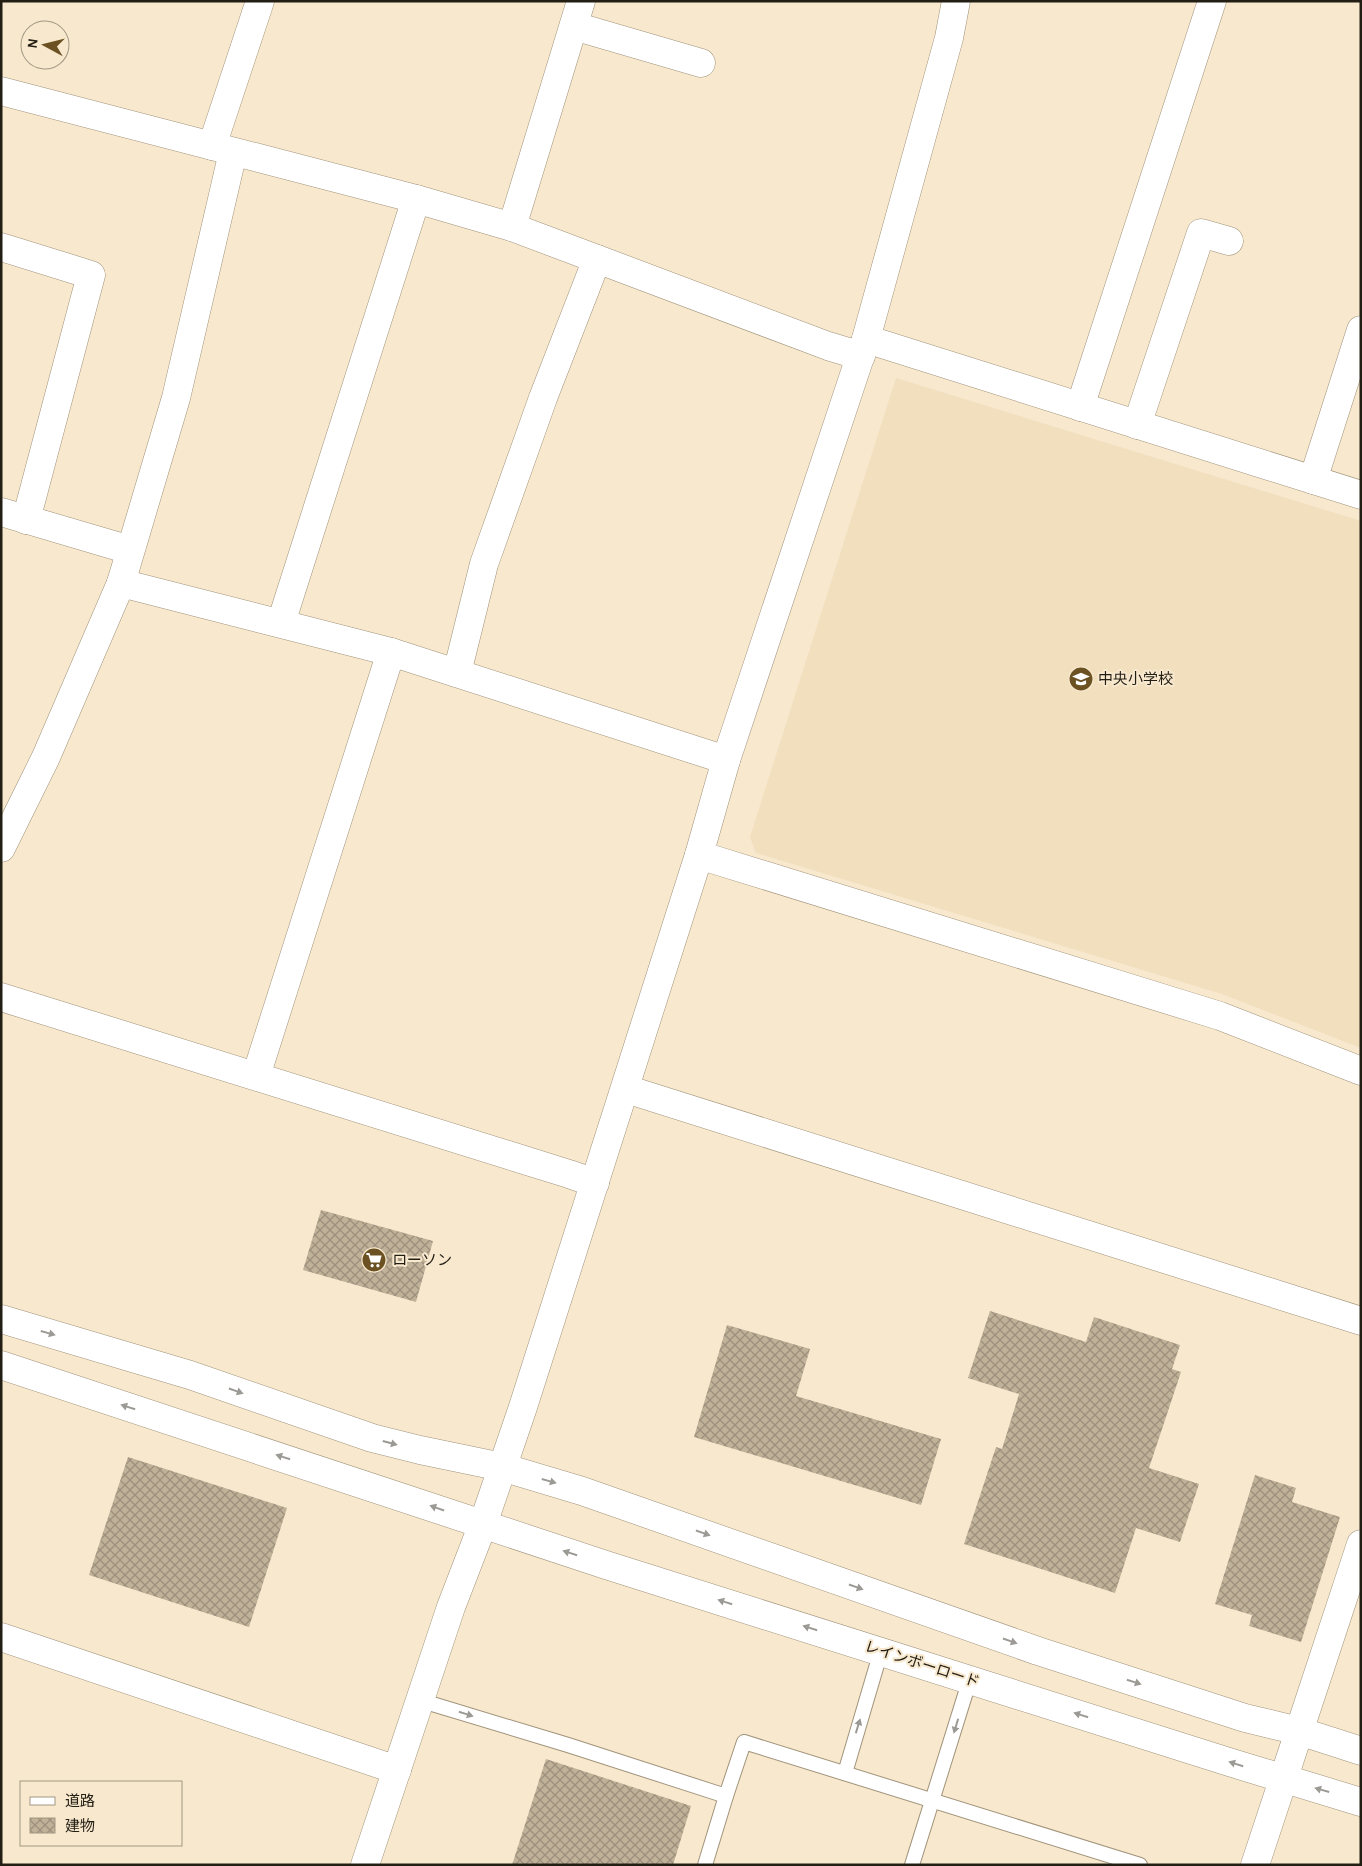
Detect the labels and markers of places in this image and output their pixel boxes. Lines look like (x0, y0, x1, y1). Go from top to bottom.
school or university icon: 中央小学校 (1068, 666, 1094, 692)
place label: 中央小学校 (1098, 671, 1173, 687)
supermarket icon: ローソン (361, 1247, 387, 1273)
place label: ローソン (392, 1253, 452, 1268)

